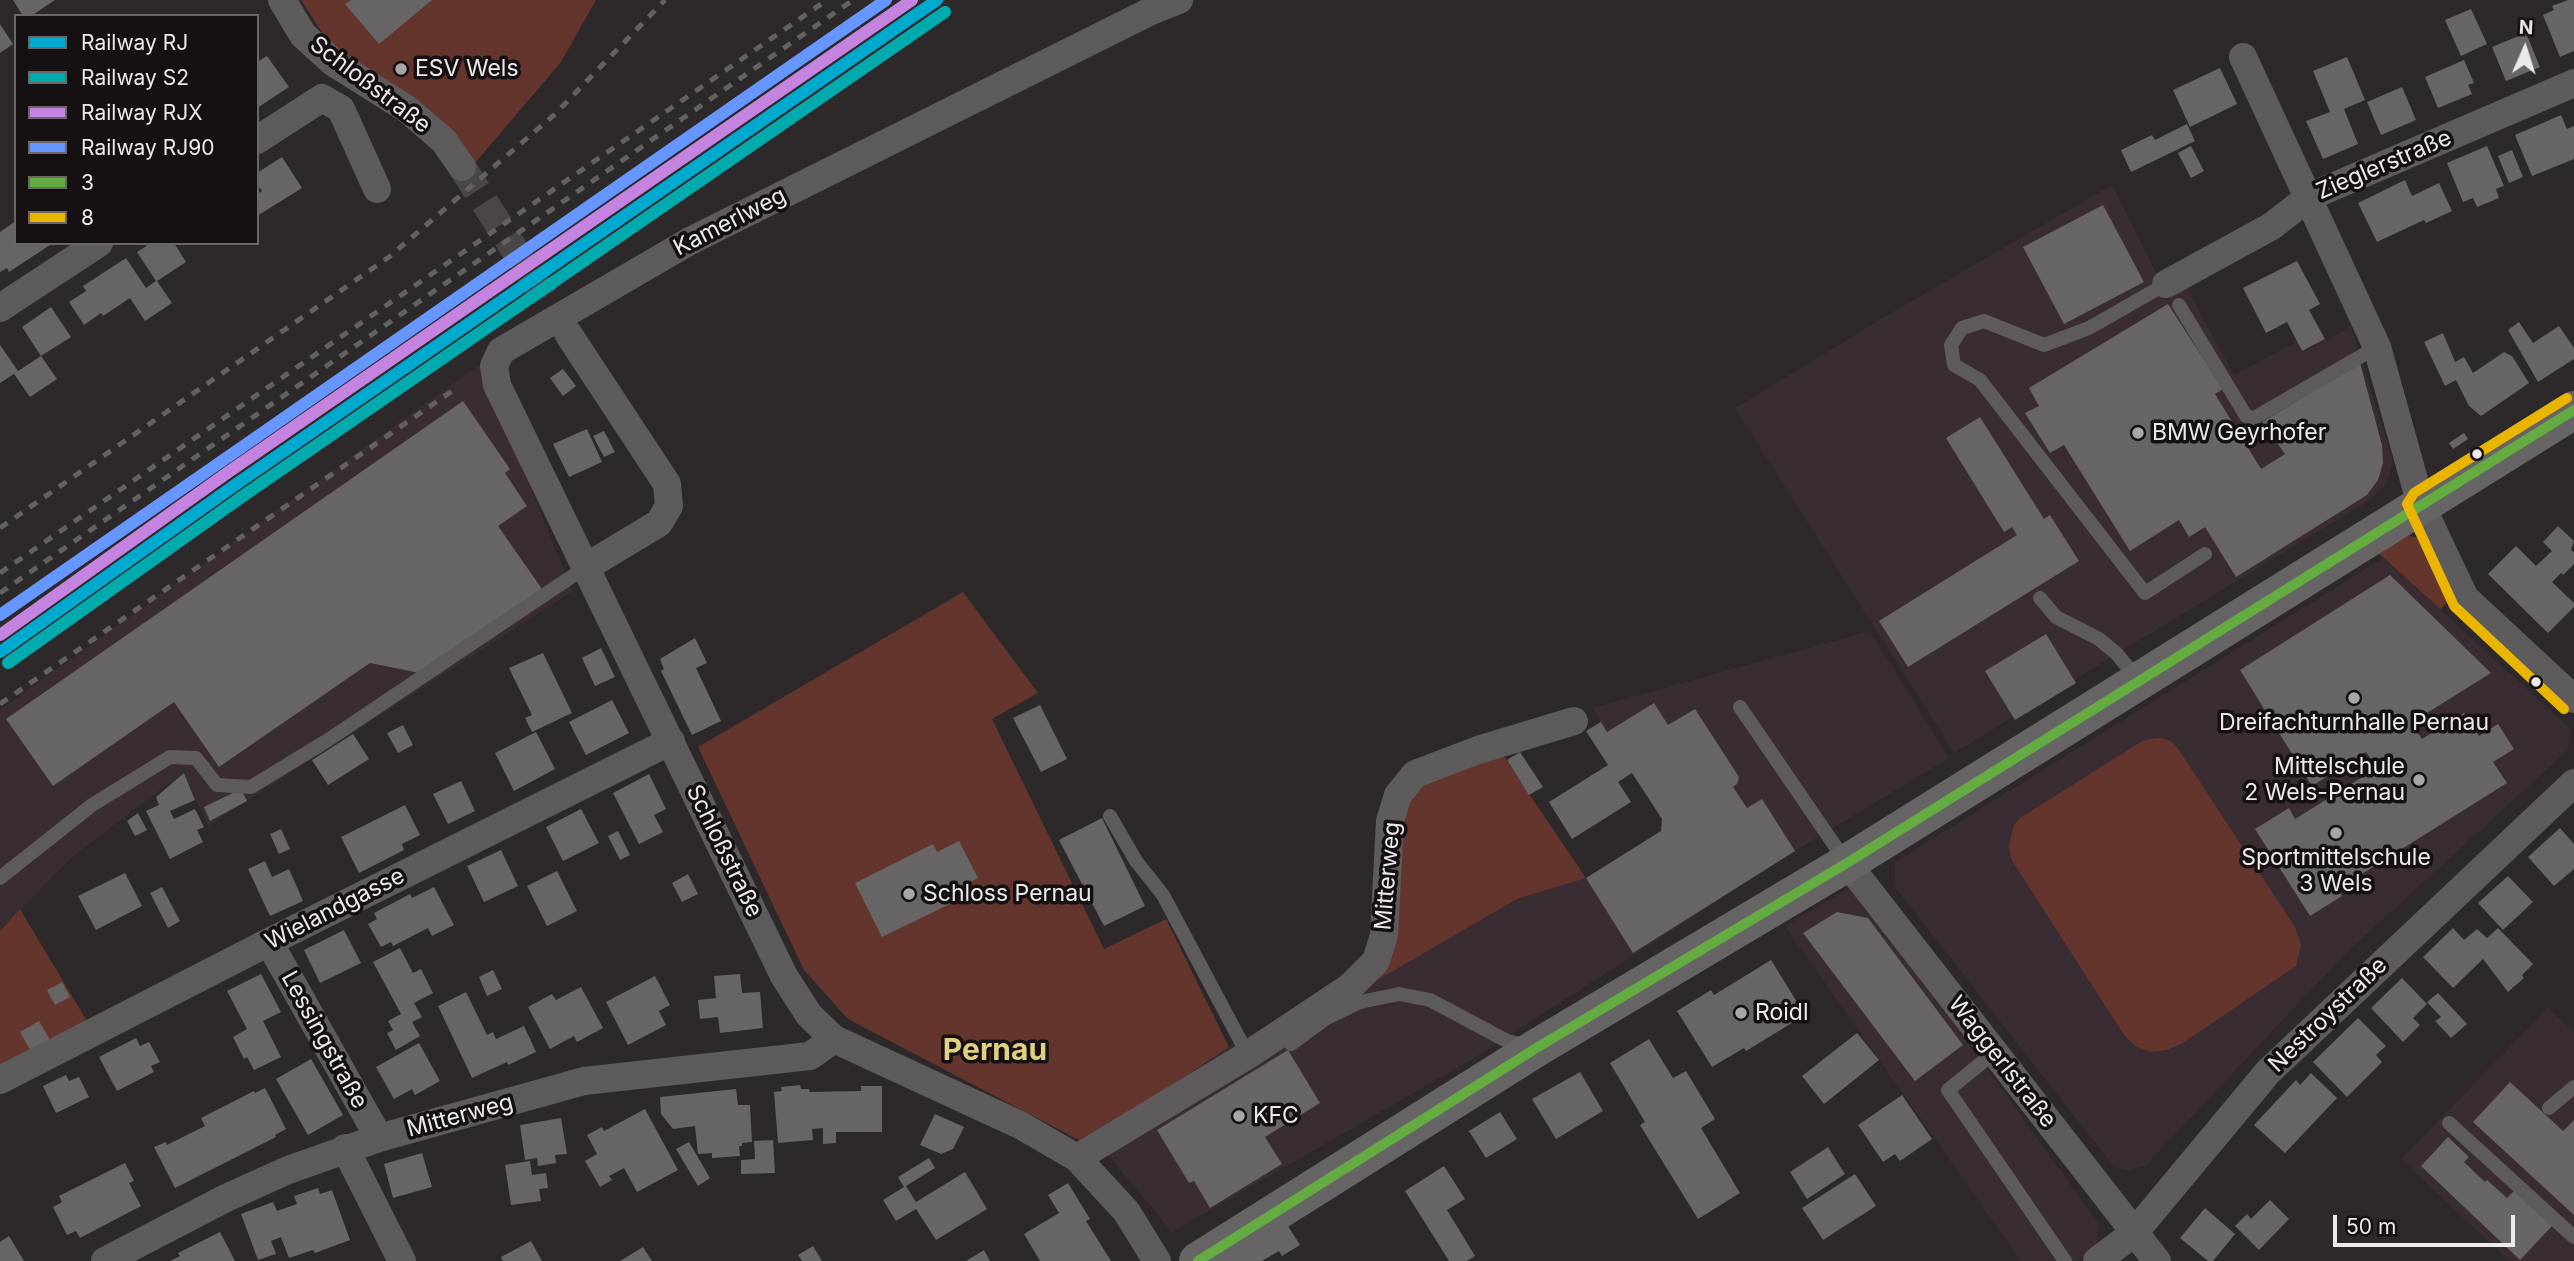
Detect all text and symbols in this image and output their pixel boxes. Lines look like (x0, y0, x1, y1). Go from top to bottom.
legend (14, 14, 259, 245)
north arrow (2490, 14, 2560, 84)
text: N (2518, 16, 2534, 39)
text: Railway RJ (81, 30, 188, 55)
street label: Schloßstraße (304, 31, 436, 139)
place label: ESV Wels (415, 55, 519, 83)
marker: ESV Wels (393, 61, 409, 77)
text: Railway S2 (81, 65, 189, 90)
text: Railway RJX (81, 100, 203, 125)
street label: Zieglerstraße (2312, 124, 2456, 206)
text: Railway RJ90 (81, 135, 215, 160)
text: 3 (81, 170, 94, 195)
street label: Kamerlweg (669, 182, 791, 262)
text: 8 (81, 205, 94, 230)
place label: BMW Geyrhofer (2152, 419, 2326, 447)
marker: BMW Geyrhofer (2130, 425, 2146, 441)
unlabelled marker (2470, 447, 2484, 461)
unlabelled marker (2529, 675, 2543, 689)
marker: Dreifachturnhalle Pernau (2346, 690, 2362, 706)
place label: Dreifachturnhalle Pernau (2219, 709, 2489, 737)
place label: Mittelschule 2 Wels-Pernau (2244, 753, 2405, 807)
marker: Mittelschule 2 Wels-Pernau (2411, 772, 2427, 788)
street label: Schloßstraße (680, 780, 768, 922)
street label: Mitterweg (1370, 821, 1406, 931)
marker: Sportmittelschule 3 Wels (2328, 825, 2344, 841)
place label: Sportmittelschule 3 Wels (2241, 844, 2431, 898)
street label: Wielandgasse (261, 862, 409, 956)
place label: Schloss Pernau (923, 880, 1092, 908)
marker: Schloss Pernau (901, 886, 917, 902)
street label: Nestroystraße (2263, 952, 2393, 1078)
street label: Lessingstraße (275, 966, 373, 1114)
street label: Waggerlstraße (1942, 991, 2062, 1133)
place label: Roidl (1755, 999, 1808, 1027)
marker: Roidl (1733, 1005, 1749, 1021)
district label: Pernau (943, 1033, 1047, 1069)
street label: Mitterweg (404, 1089, 516, 1143)
place label: KFC (1253, 1102, 1299, 1130)
marker: KFC (1231, 1108, 1247, 1124)
scale bar (2336, 1202, 2518, 1246)
text: 50 m (2346, 1214, 2396, 1239)

